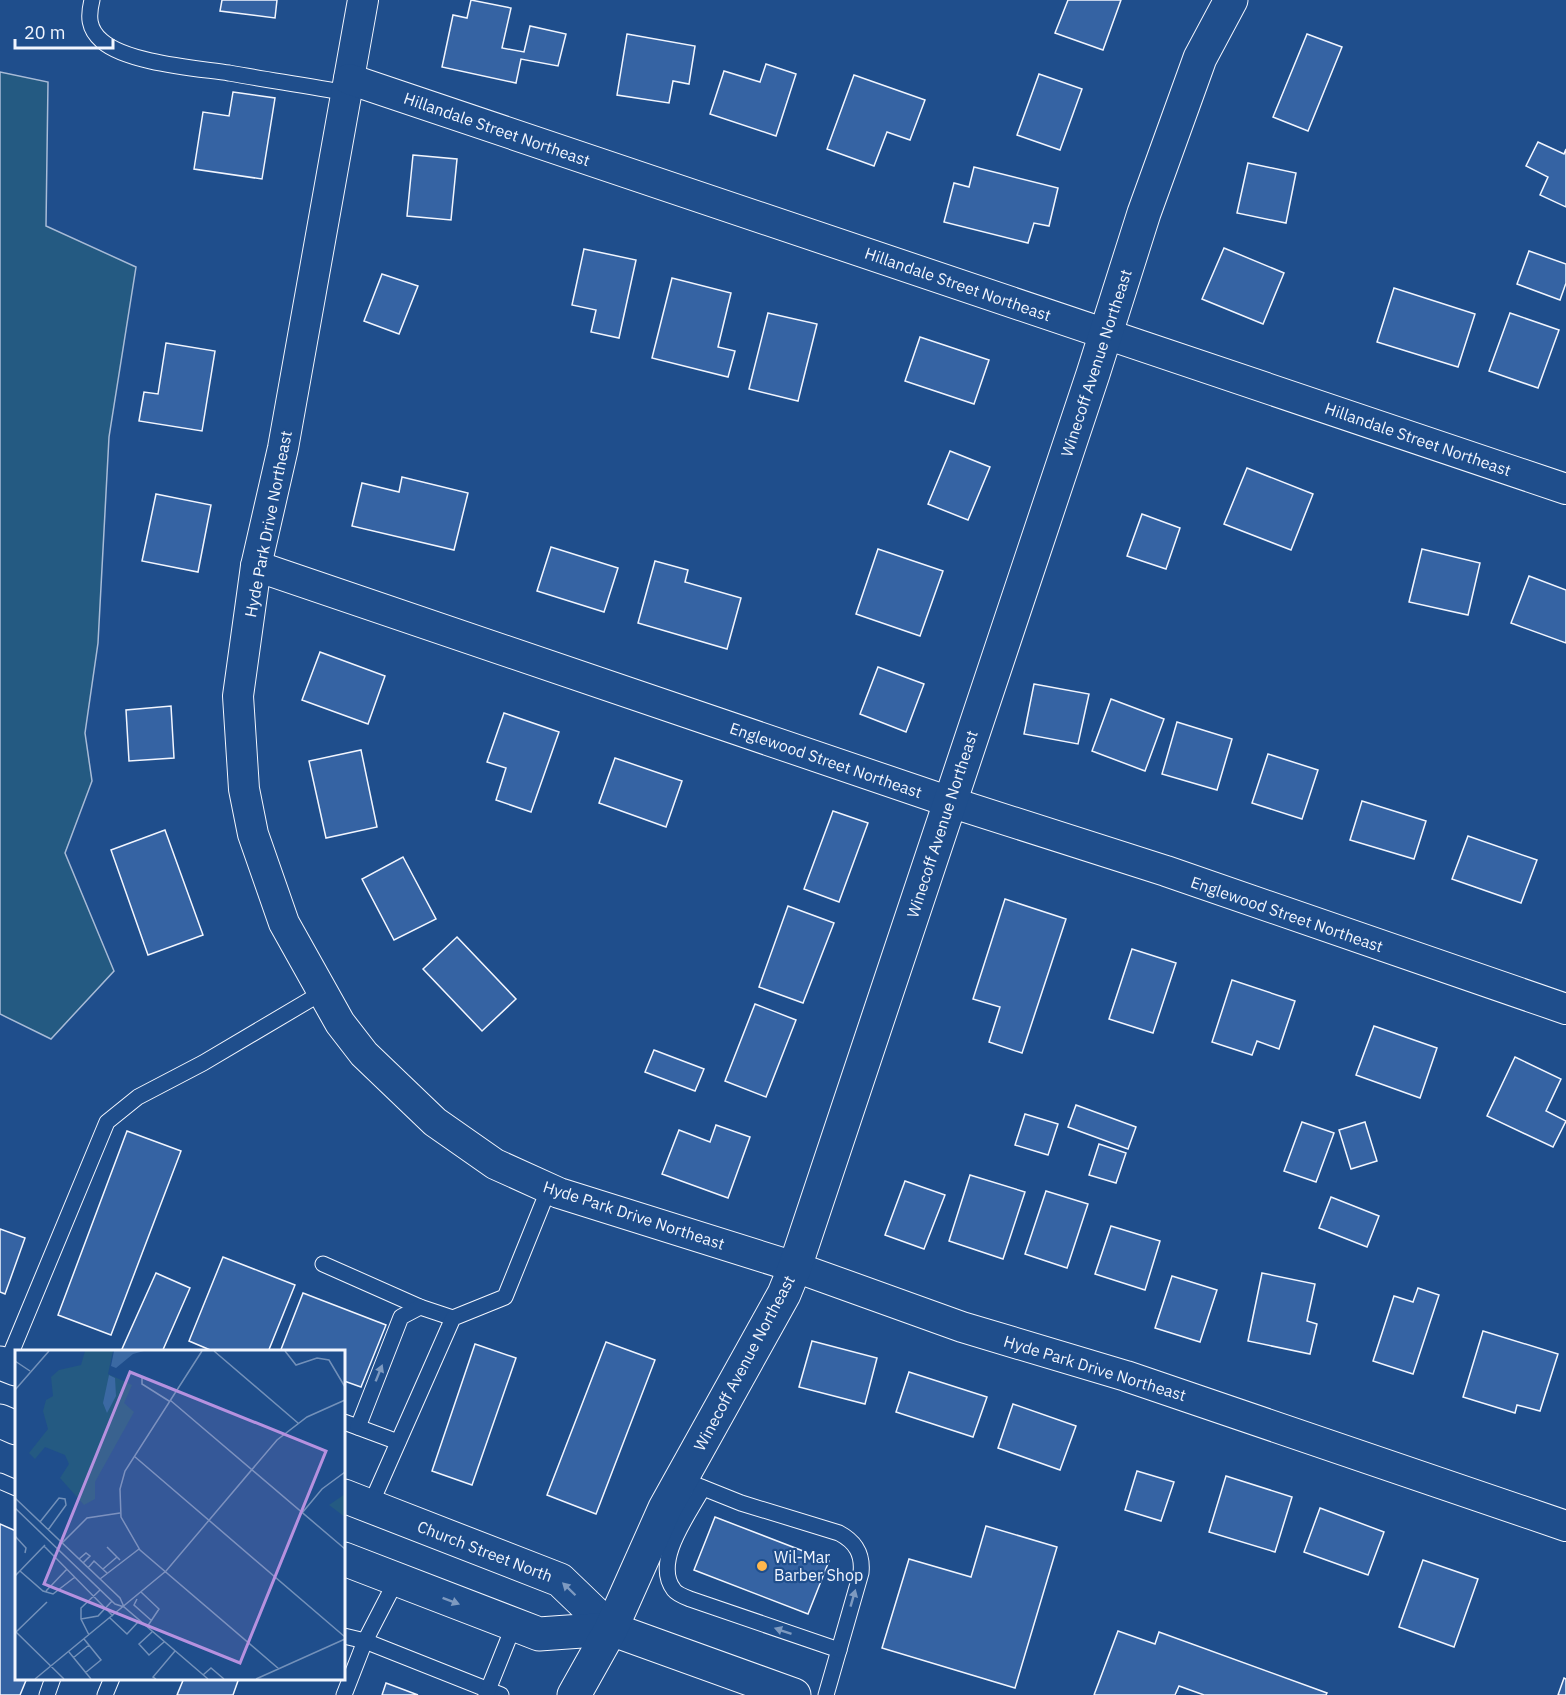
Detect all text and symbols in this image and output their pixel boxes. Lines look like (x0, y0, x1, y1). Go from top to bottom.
scale bar (15, 12, 112, 50)
text: 20 m (24, 21, 66, 44)
street label: Hillandale Street Northeast (401, 88, 593, 170)
street label: Hillandale Street Northeast (862, 243, 1054, 325)
street label: Winecoff Avenue Northeast (1056, 267, 1136, 459)
street label: Hillandale Street Northeast (1322, 398, 1514, 480)
street label: Hyde Park Drive Northeast (240, 429, 296, 619)
street label: Englewood Street Northeast (727, 718, 925, 802)
street label: Winecoff Avenue Northeast (902, 728, 982, 920)
street label: Englewood Street Northeast (1188, 872, 1386, 956)
street label: Hyde Park Drive Northeast (541, 1176, 727, 1254)
street label: Winecoff Avenue Northeast (689, 1272, 799, 1454)
street label: Hyde Park Drive Northeast (1001, 1331, 1189, 1405)
inset map (15, 1350, 345, 1680)
one-way arrow (375, 1364, 384, 1382)
street label: Church Street North (414, 1516, 556, 1586)
place label: Wil-Mar Barber Shop (774, 1547, 863, 1585)
marker: Wil-Mar Barber Shop (755, 1559, 769, 1573)
one-way arrow (562, 1582, 576, 1596)
one-way arrow (849, 1589, 858, 1607)
one-way arrow (443, 1596, 461, 1606)
one-way arrow (774, 1625, 792, 1635)

